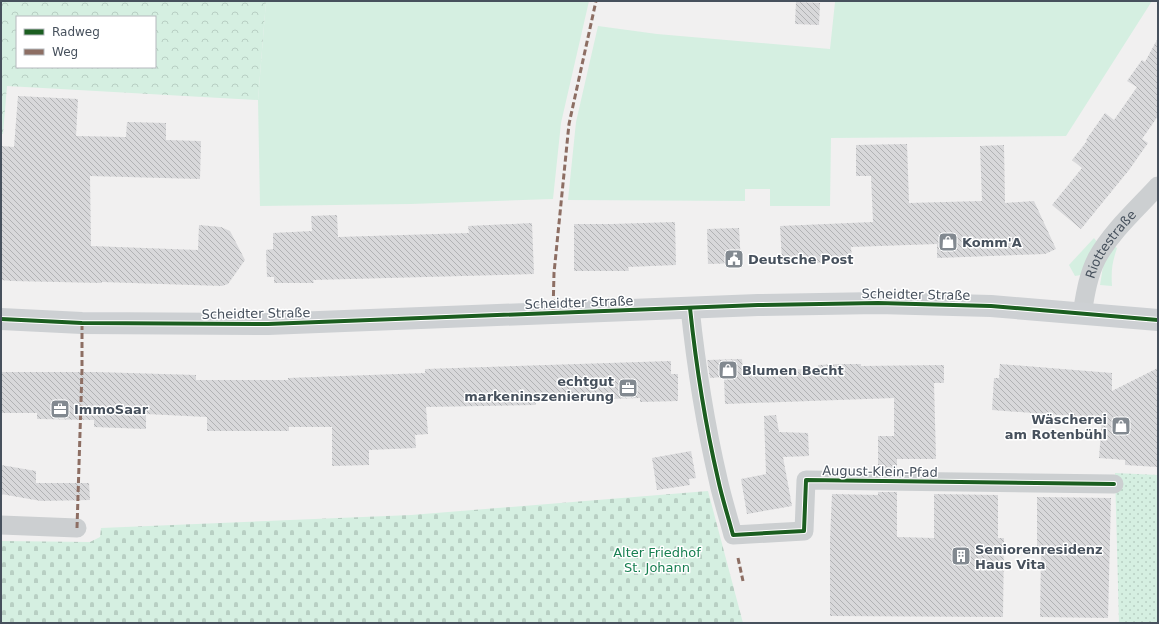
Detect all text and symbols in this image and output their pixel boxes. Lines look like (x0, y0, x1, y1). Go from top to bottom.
legend (16, 16, 156, 68)
text: Radweg (52, 25, 100, 39)
text: Weg (52, 45, 78, 59)
street label: Riottestraße (1083, 207, 1139, 280)
shop icon: Komm'A (937, 231, 959, 253)
place label: Komm'A (962, 235, 1022, 250)
public building icon: Deutsche Post (723, 248, 745, 270)
place label: Deutsche Post (748, 252, 854, 267)
street label: Scheidter Straße (861, 286, 971, 303)
street label: Scheidter Straße (524, 293, 634, 312)
street label: Scheidter Straße (201, 305, 311, 322)
shop icon: Blumen Becht (717, 359, 739, 381)
place label: Blumen Becht (742, 363, 844, 378)
place label: echtgut markeninszenierung (464, 374, 614, 404)
office icon: echtgut markeninszenierung (617, 377, 639, 399)
office icon: ImmoSaar (49, 398, 71, 420)
place label: ImmoSaar (74, 402, 149, 417)
place label: Wäscherei am Rotenbühl (1005, 412, 1107, 442)
shop icon: Wäscherei am Rotenbühl (1110, 415, 1132, 437)
street label: August-Klein-Pfad (822, 463, 938, 480)
place label: Seniorenresidenz Haus Vita (975, 542, 1103, 572)
park label: Alter Friedhof St. Johann (613, 545, 701, 575)
building icon: Seniorenresidenz Haus Vita (950, 545, 972, 567)

